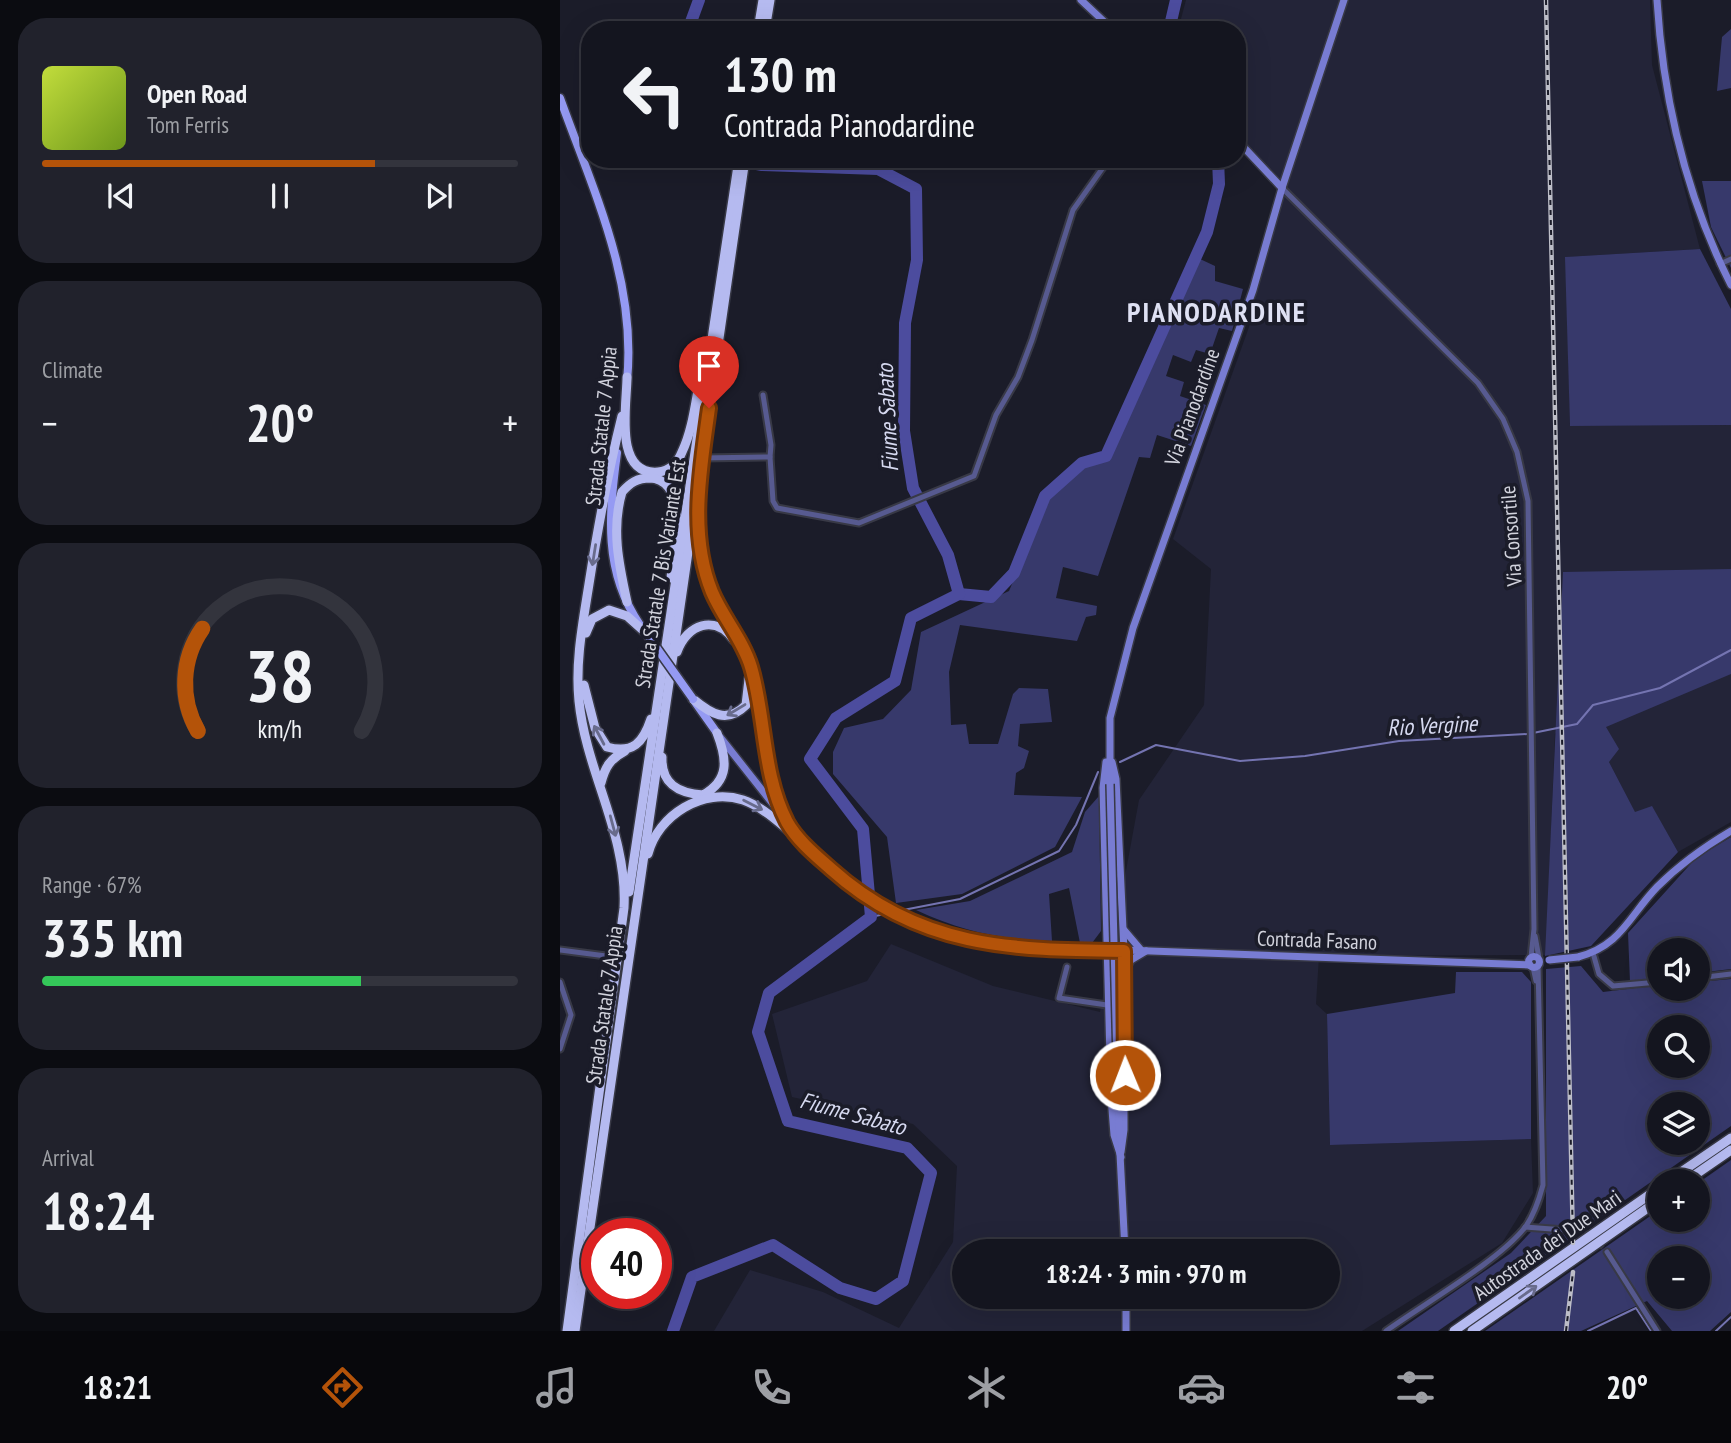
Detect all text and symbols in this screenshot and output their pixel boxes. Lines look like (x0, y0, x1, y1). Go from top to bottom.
text: 130 m (724, 42, 837, 106)
icon: left (609, 49, 700, 140)
text: Open Road (147, 77, 247, 110)
text: Contrada Pianodardine (724, 104, 975, 146)
text: Tom Ferris (147, 110, 229, 139)
icon: previous (102, 177, 140, 215)
icon: pause (261, 177, 299, 215)
icon: next (420, 177, 458, 215)
district label: PIANODARDINE (1127, 293, 1307, 330)
pin (679, 336, 739, 408)
street label: Strada Statale 7 Appia (579, 345, 623, 507)
street label: Via Pianodardine (1158, 345, 1226, 470)
icon: arrive (690, 347, 728, 385)
text: Climate (42, 355, 103, 384)
water label: Fiume Sabato (870, 361, 904, 473)
text: 20° (246, 389, 314, 456)
text: − (42, 398, 58, 447)
text: + (502, 398, 518, 447)
street label: Strada Statale 7 Bis Variante Est (629, 458, 691, 690)
street label: Via Consortile (1494, 485, 1528, 588)
one-way arrow (587, 543, 600, 566)
text: 38 (245, 628, 315, 722)
one-way arrow (727, 703, 746, 718)
water label: Rio Vergine (1386, 708, 1479, 742)
text: km/h (258, 713, 302, 745)
one-way arrow (592, 725, 606, 746)
one-way arrow (742, 799, 762, 813)
one-way arrow (608, 815, 621, 837)
text: Range · 67% (42, 870, 142, 899)
text: 335 km (42, 904, 183, 971)
street label: Strada Statale 7 Appia (580, 924, 628, 1086)
street label: Contrada Fasano (1257, 924, 1377, 956)
map controls (1647, 938, 1710, 1309)
button: sound (1647, 938, 1710, 1001)
button: search (1647, 1015, 1710, 1078)
position arrow (1088, 1038, 1162, 1112)
water label: Fiume Sabato (797, 1085, 911, 1142)
button: layers (1647, 1092, 1710, 1155)
text: Arrival (42, 1143, 94, 1172)
button: + (1647, 1169, 1710, 1232)
text: 18:24 (42, 1177, 154, 1244)
street label: Autostrada dei Due Mari (1468, 1184, 1626, 1306)
speed limit sign: 40 (581, 1218, 672, 1309)
button: − (1647, 1246, 1710, 1309)
text: 18:24 · 3 min · 970 m (1046, 1257, 1246, 1290)
one-way arrow (1518, 1285, 1537, 1299)
icon: directions (318, 1363, 367, 1412)
icon: music (532, 1363, 581, 1412)
icon: phone (747, 1363, 796, 1412)
icon: climate (962, 1363, 1011, 1412)
icon: car (1177, 1363, 1226, 1412)
icon: filters (1391, 1363, 1440, 1412)
text: 18:21 (83, 1366, 152, 1408)
text: 20° (1606, 1366, 1648, 1408)

